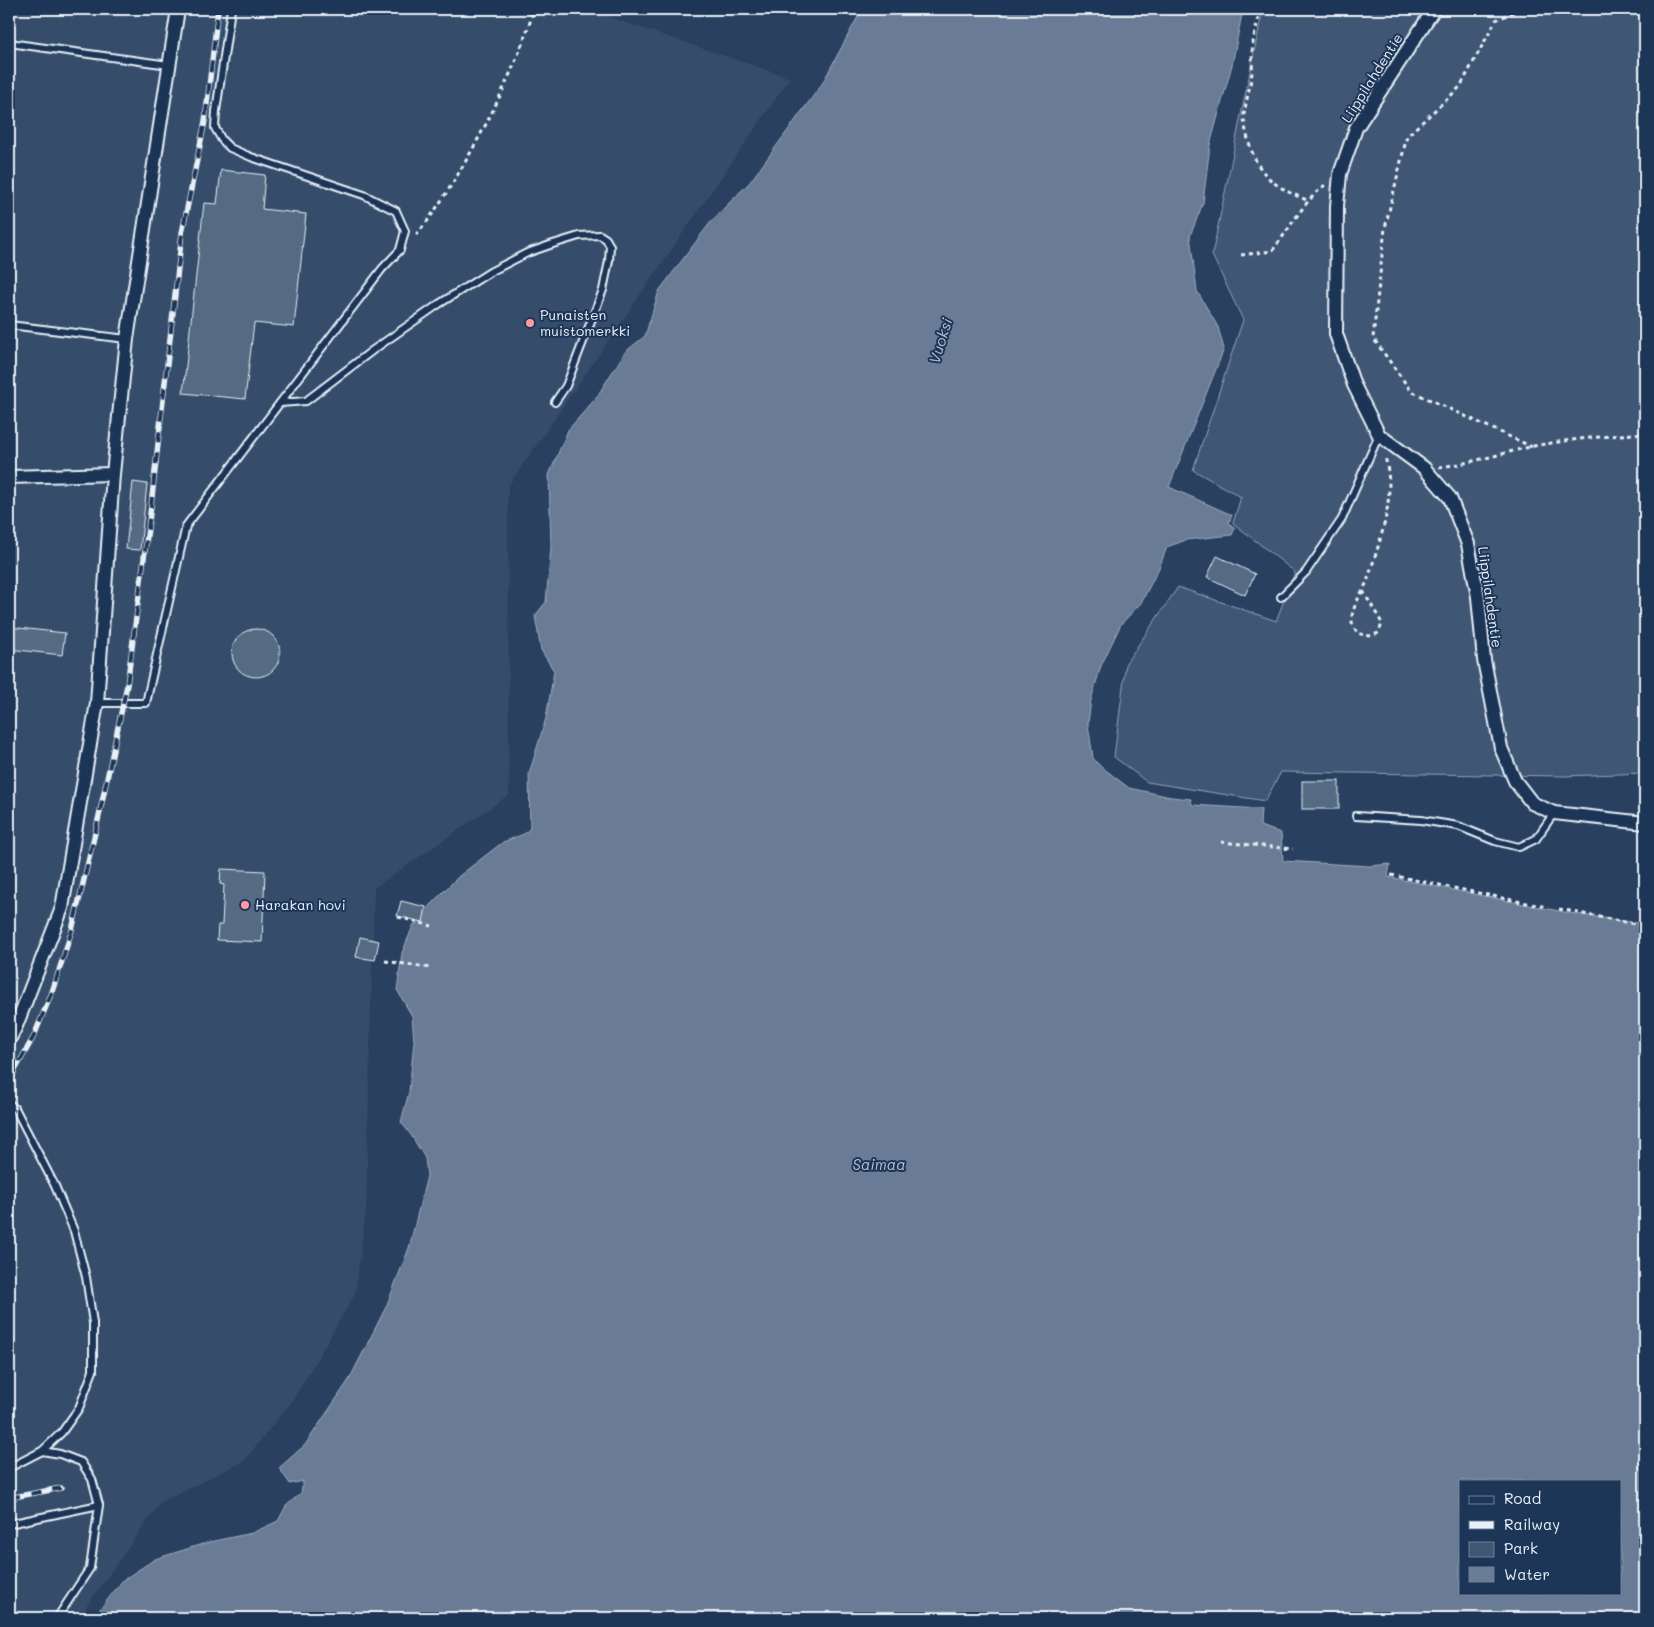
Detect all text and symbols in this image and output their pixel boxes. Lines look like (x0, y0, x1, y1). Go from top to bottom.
street label: Liippilahdentie (1336, 29, 1407, 126)
place label: Punaisten muistomerkki (540, 305, 630, 340)
water label: Vuoksi (924, 315, 957, 366)
marker: Punaisten muistomerkki (524, 317, 536, 329)
street label: Liippilahdentie (1474, 545, 1507, 649)
place label: Harakan hovi (255, 895, 346, 914)
marker: Harakan hovi (239, 899, 251, 911)
water label: Saimaa (852, 1154, 906, 1174)
legend (1459, 1480, 1622, 1594)
text: Road (1504, 1488, 1541, 1508)
text: Railway (1504, 1514, 1560, 1534)
text: Park (1504, 1538, 1538, 1558)
text: Water (1504, 1564, 1550, 1584)

